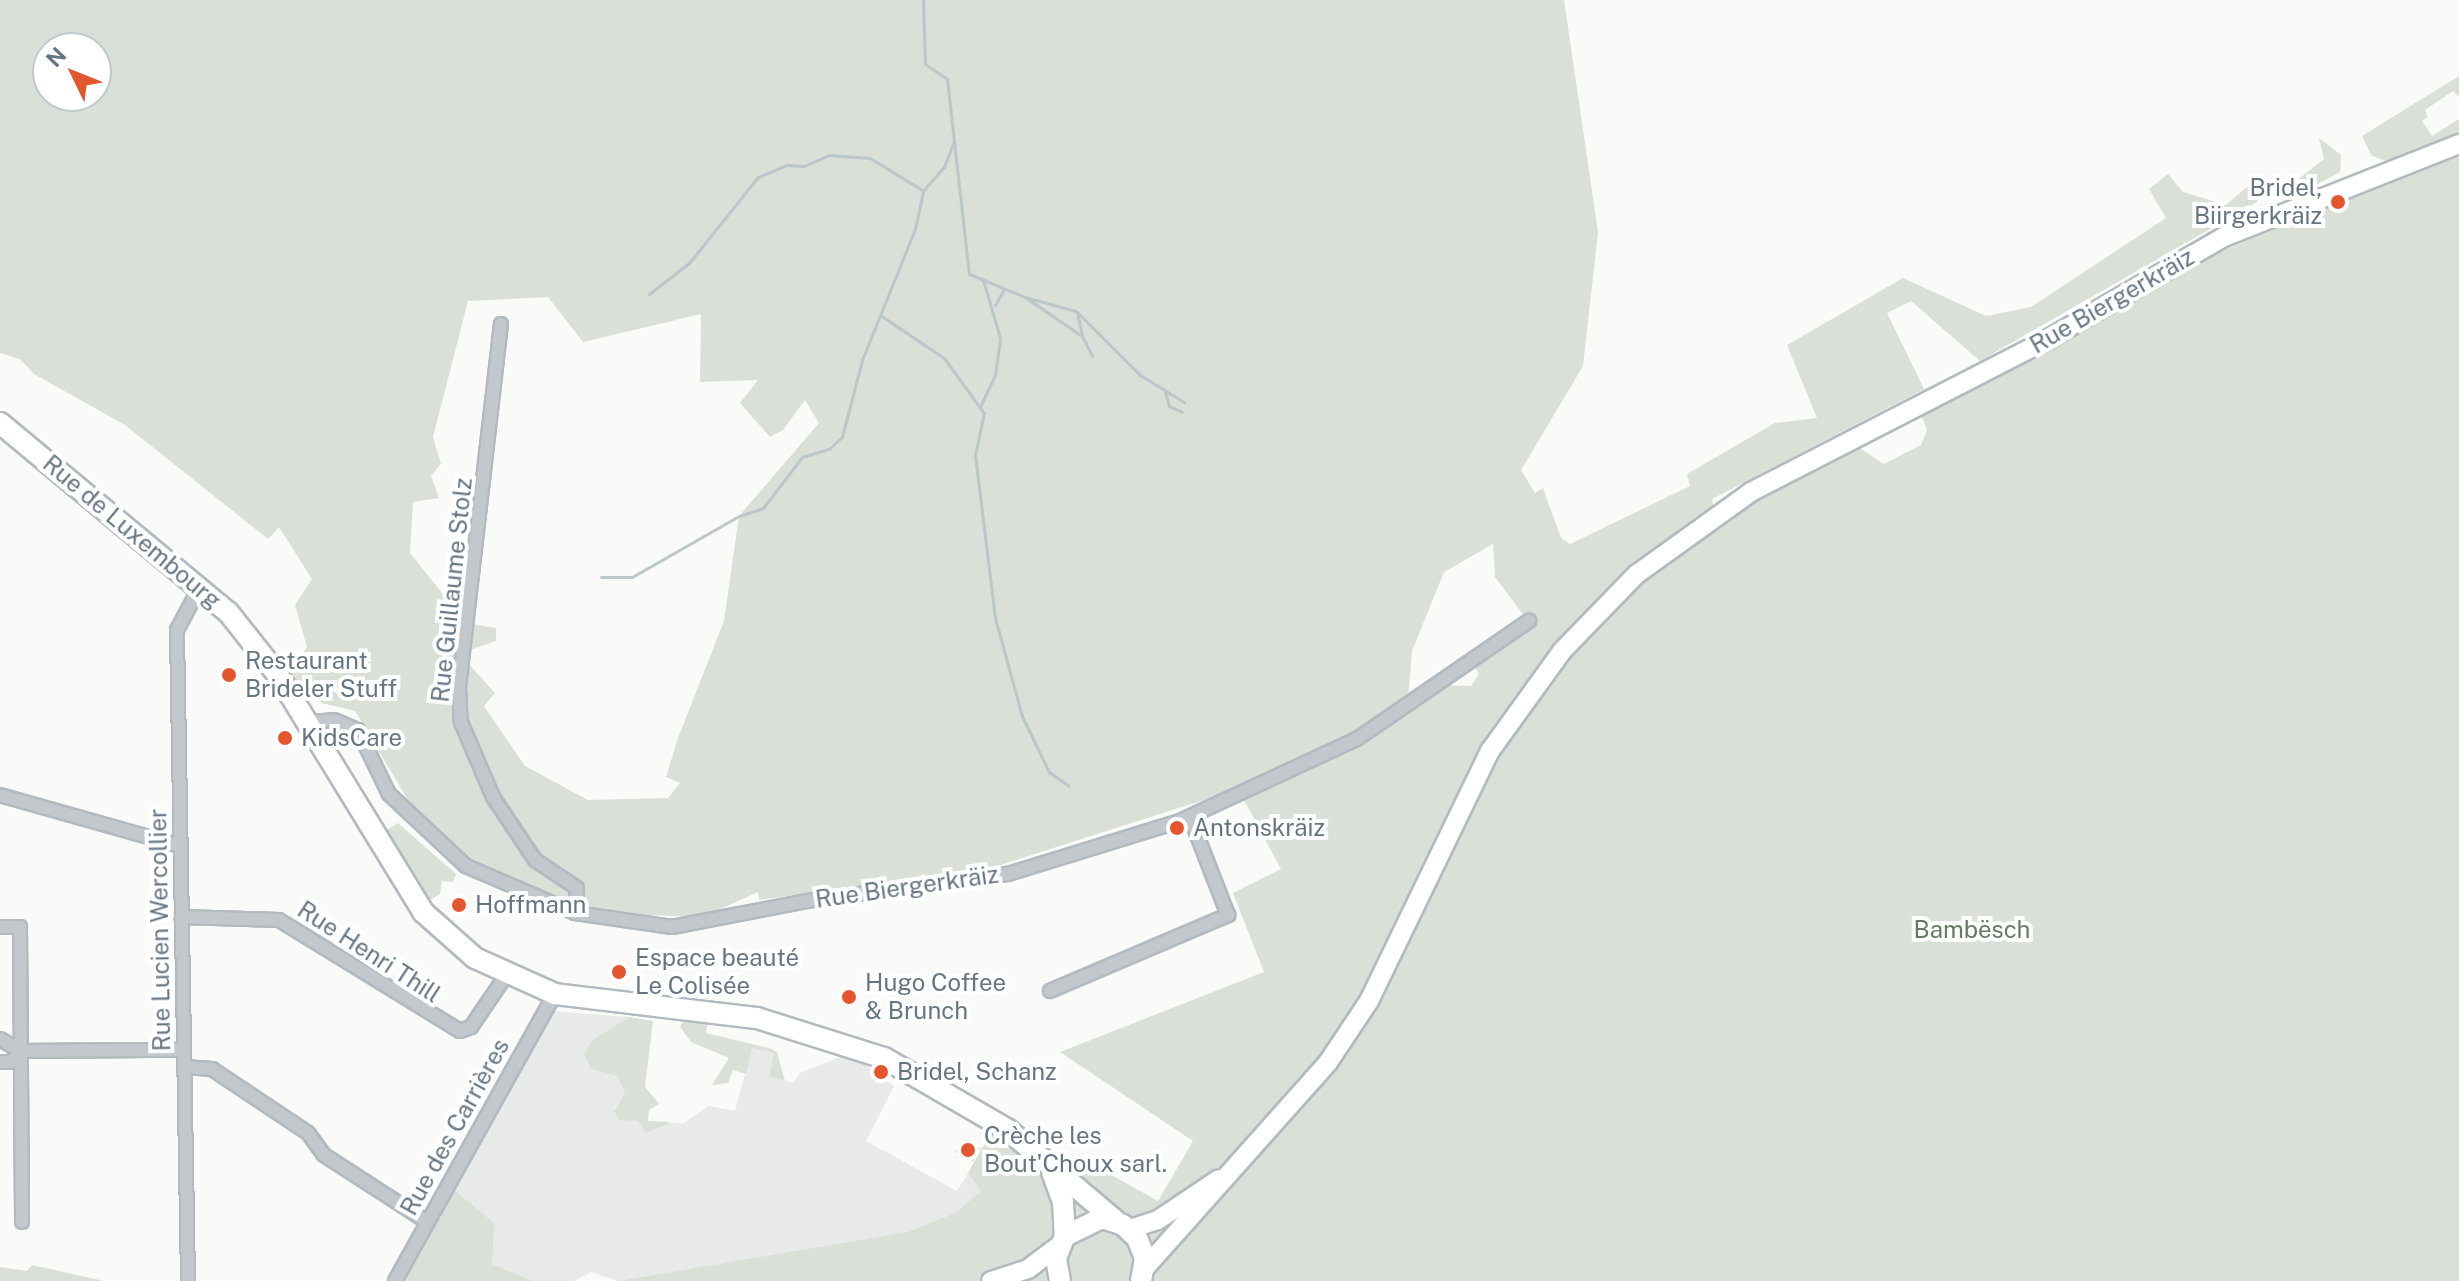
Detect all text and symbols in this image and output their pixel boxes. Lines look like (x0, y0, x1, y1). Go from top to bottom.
north arrow (32, 32, 112, 112)
text: N (41, 42, 71, 72)
place label: Bridel, Biirgerkräiz (2194, 174, 2322, 230)
marker: Bridel, Biirgerkräiz (2329, 193, 2347, 211)
street label: Rue Biergerkräiz (2025, 242, 2199, 360)
street label: Rue de Luxembourg (37, 449, 227, 615)
street label: Rue Guillaume Stolz (426, 476, 478, 704)
place label: Restaurant Brideler Stuff (245, 647, 397, 703)
marker: Restaurant Brideler Stuff (220, 666, 238, 684)
place label: KidsCare (301, 724, 402, 752)
marker: KidsCare (276, 729, 294, 747)
street label: Rue Lucien Wercollier (143, 808, 177, 1052)
place label: Antonskräiz (1193, 814, 1325, 842)
marker: Antonskräiz (1168, 819, 1186, 837)
street label: Rue Biergerkräiz (814, 860, 1000, 914)
place label: Hoffmann (475, 891, 586, 919)
street label: Rue Henri Thill (292, 895, 446, 1009)
marker: Hoffmann (450, 896, 468, 914)
park label: Bambësch (1914, 916, 2030, 944)
place label: Espace beauté Le Colisée (635, 944, 799, 1000)
marker: Espace beauté Le Colisée (610, 963, 628, 981)
place label: Hugo Coffee & Brunch (865, 969, 1006, 1025)
marker: Hugo Coffee & Brunch (840, 988, 858, 1006)
street label: Rue des Carrières (394, 1033, 516, 1221)
place label: Bridel, Schanz (897, 1058, 1057, 1086)
marker: Bridel, Schanz (872, 1063, 890, 1081)
place label: Crèche les Bout'Choux sarl. (984, 1122, 1167, 1178)
marker: Crèche les Bout'Choux sarl. (959, 1141, 977, 1159)

